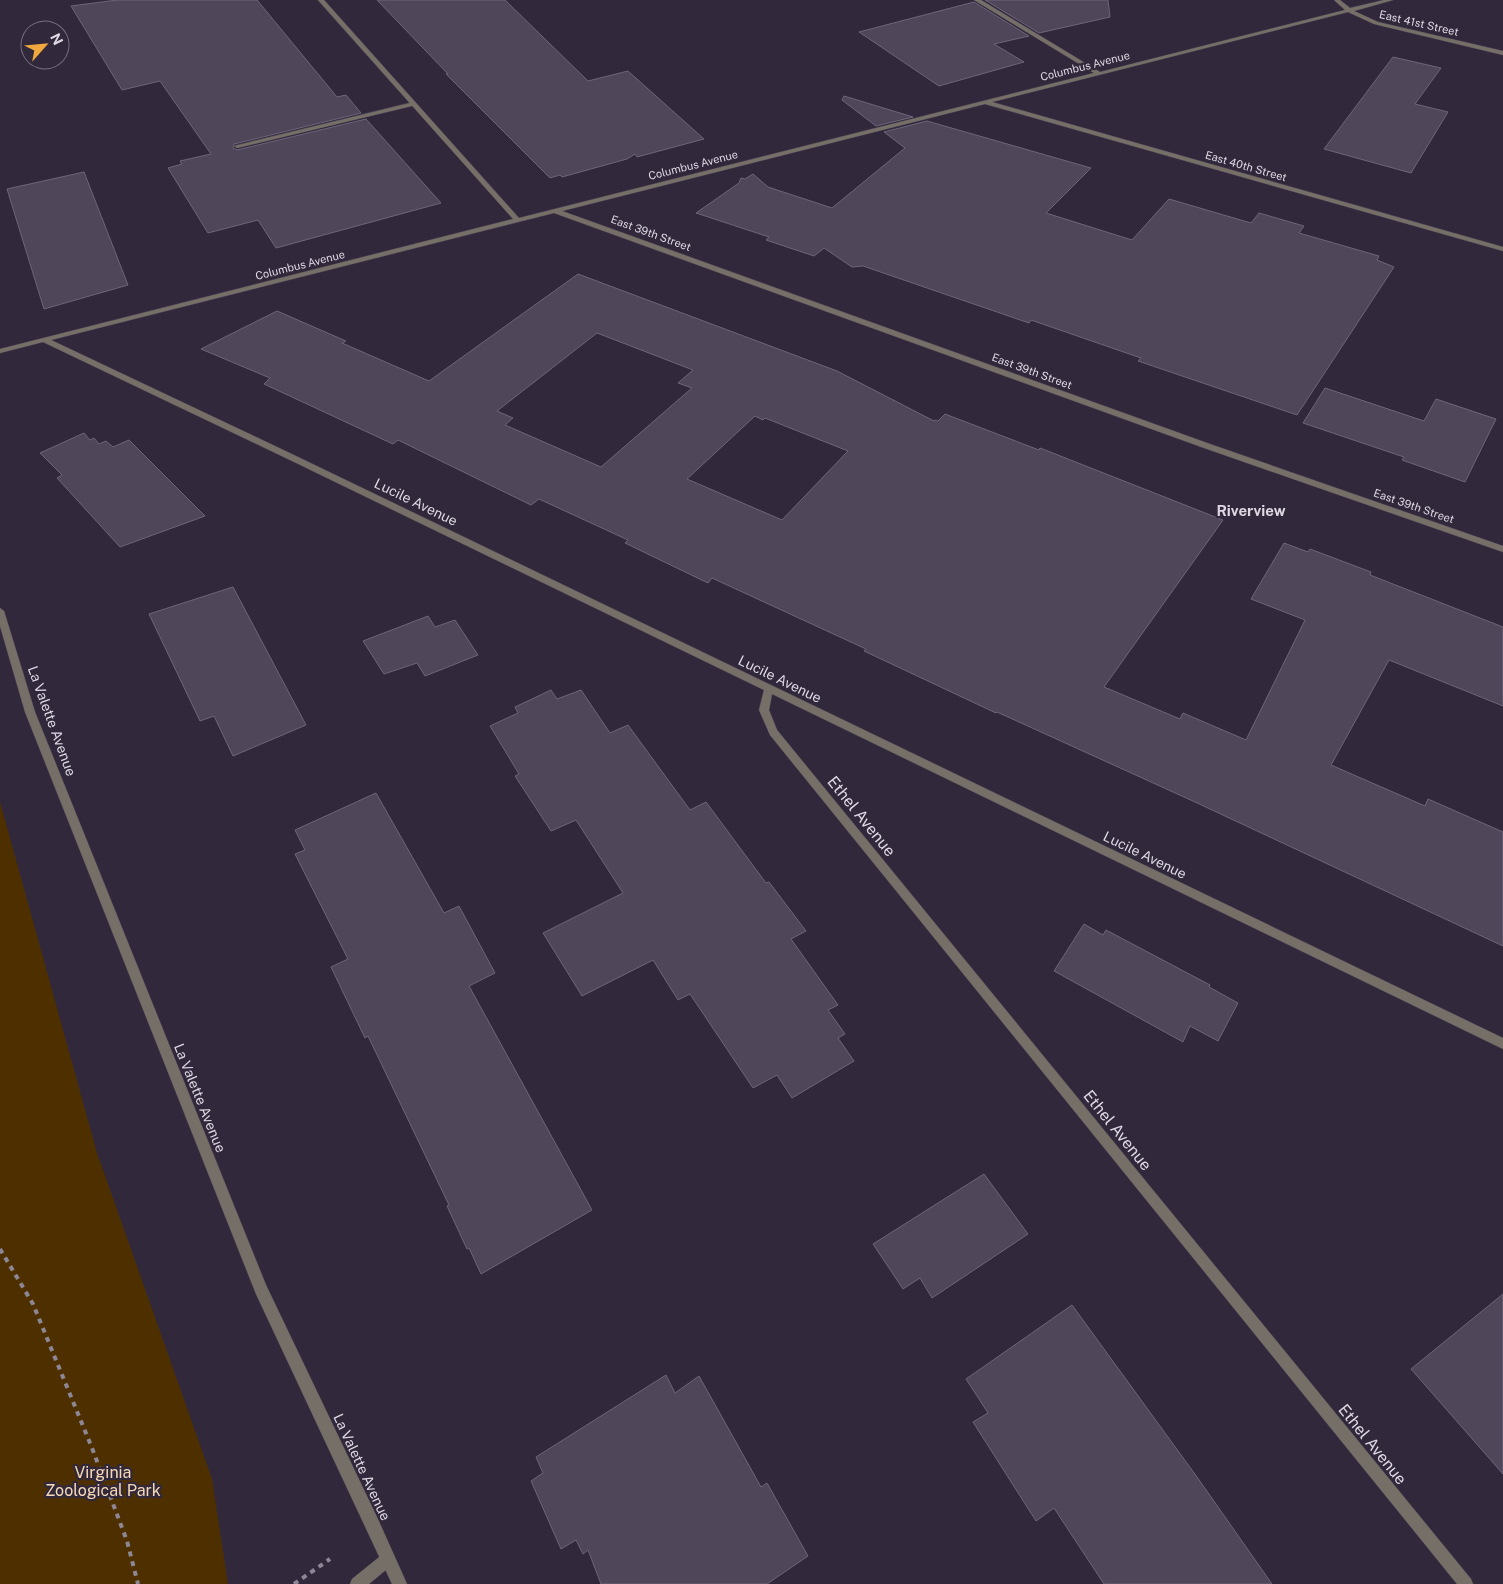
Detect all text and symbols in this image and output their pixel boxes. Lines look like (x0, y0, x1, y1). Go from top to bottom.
street label: East 41st Street (1378, 8, 1460, 38)
north arrow (20, 20, 70, 70)
text: N (47, 31, 66, 48)
street label: Columbus Avenue (1039, 49, 1131, 83)
street label: Columbus Avenue (647, 148, 739, 182)
street label: East 40th Street (1204, 149, 1288, 183)
street label: East 39th Street (609, 213, 693, 253)
street label: Columbus Avenue (254, 248, 346, 282)
street label: East 39th Street (990, 351, 1074, 391)
street label: Lucile Avenue (372, 475, 460, 529)
street label: East 39th Street (1372, 487, 1456, 525)
district label: Riverview (1216, 502, 1286, 519)
street label: Lucile Avenue (736, 652, 824, 706)
street label: La Valette Avenue (25, 664, 79, 778)
street label: Ethel Avenue (823, 772, 900, 860)
street label: Lucile Avenue (1101, 828, 1189, 882)
street label: La Valette Avenue (171, 1041, 229, 1155)
street label: Ethel Avenue (1079, 1086, 1156, 1174)
street label: Ethel Avenue (1334, 1400, 1411, 1488)
street label: La Valette Avenue (330, 1411, 394, 1523)
park label: Virginia Zoological Park (45, 1463, 161, 1500)

